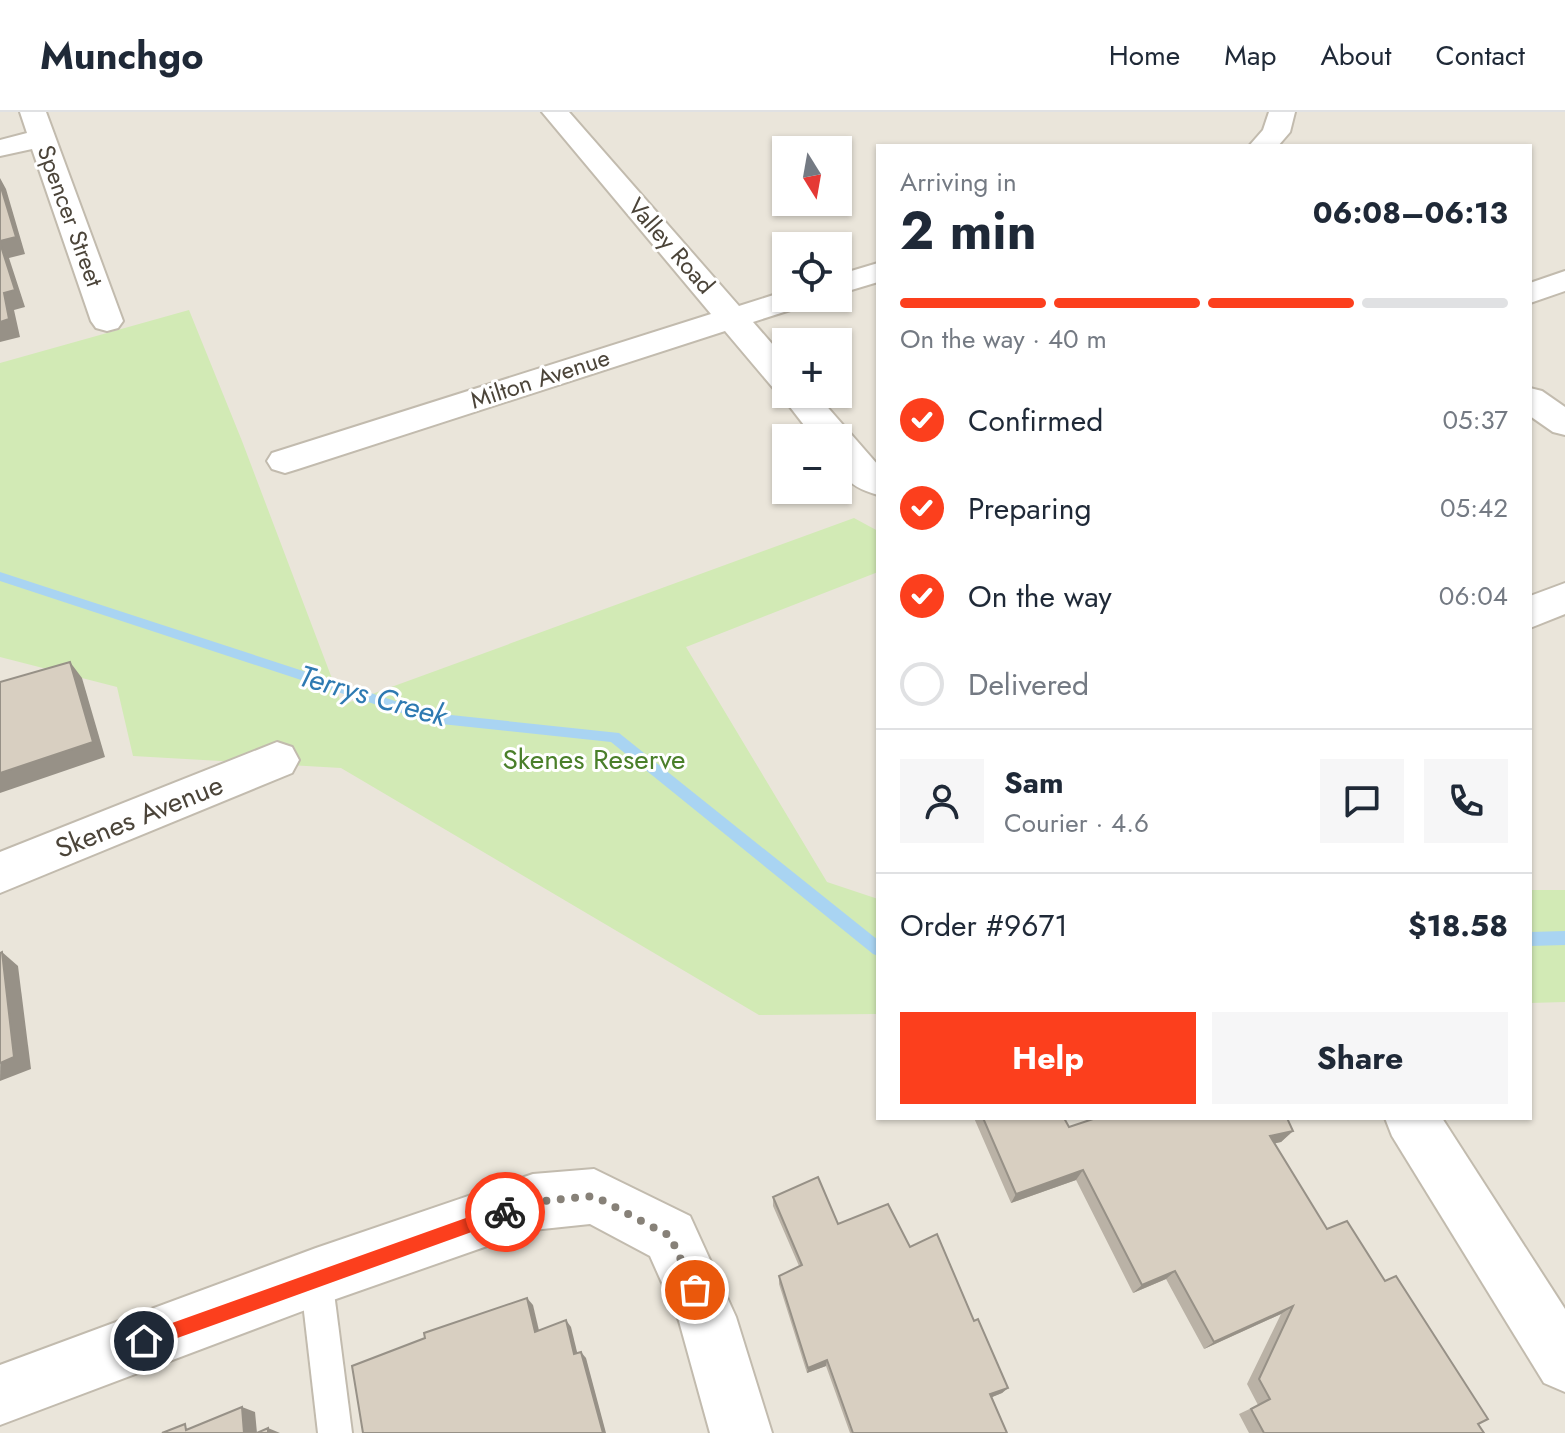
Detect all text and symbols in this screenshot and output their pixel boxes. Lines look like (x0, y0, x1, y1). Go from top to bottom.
text: Munchgo (40, 28, 204, 83)
text: Home (1109, 35, 1180, 76)
text: Map (1224, 35, 1276, 76)
text: About (1320, 35, 1392, 76)
text: Contact (1436, 35, 1525, 76)
north arrow (772, 136, 852, 216)
map controls (772, 136, 852, 504)
street label: Spencer Street (29, 140, 112, 292)
text: Arriving in (900, 163, 1017, 201)
street label: Valley Road (620, 190, 723, 302)
text: 06:08–06:13 (1313, 191, 1508, 234)
text: 2 min (900, 193, 1037, 269)
button: locate (772, 232, 852, 312)
text: On the way · 40 m (900, 320, 1107, 358)
button: + (772, 328, 852, 408)
street label: Milton Avenue (466, 340, 614, 418)
icon: check (900, 398, 944, 442)
text: Confirmed (968, 399, 1103, 442)
text: 05:37 (1442, 401, 1508, 439)
button: − (772, 424, 852, 504)
icon: check (900, 486, 944, 530)
text: Preparing (968, 487, 1092, 530)
text: 05:42 (1440, 489, 1508, 527)
icon: check (900, 574, 944, 618)
text: On the way (968, 575, 1112, 618)
text: 06:04 (1439, 577, 1508, 615)
water label: Terrys Creek (294, 654, 453, 738)
text: Delivered (968, 663, 1089, 706)
park label: Skenes Reserve (502, 739, 686, 780)
button: person (900, 759, 984, 843)
button: chat (1320, 759, 1404, 843)
button: phone (1424, 759, 1508, 843)
text: Sam (1004, 761, 1064, 804)
street label: Skenes Avenue (49, 764, 229, 869)
text: Courier · 4.6 (1004, 804, 1149, 842)
text: Order #9671 (900, 904, 1068, 947)
text: $18.58 (1408, 904, 1508, 947)
button: Help (900, 1012, 1196, 1104)
button: Share (1212, 1012, 1508, 1104)
courier (465, 1172, 545, 1252)
icon: bike (483, 1190, 527, 1234)
pin (661, 1256, 729, 1324)
icon: bag (673, 1268, 717, 1312)
pin (110, 1307, 178, 1375)
icon: home (122, 1319, 166, 1363)

